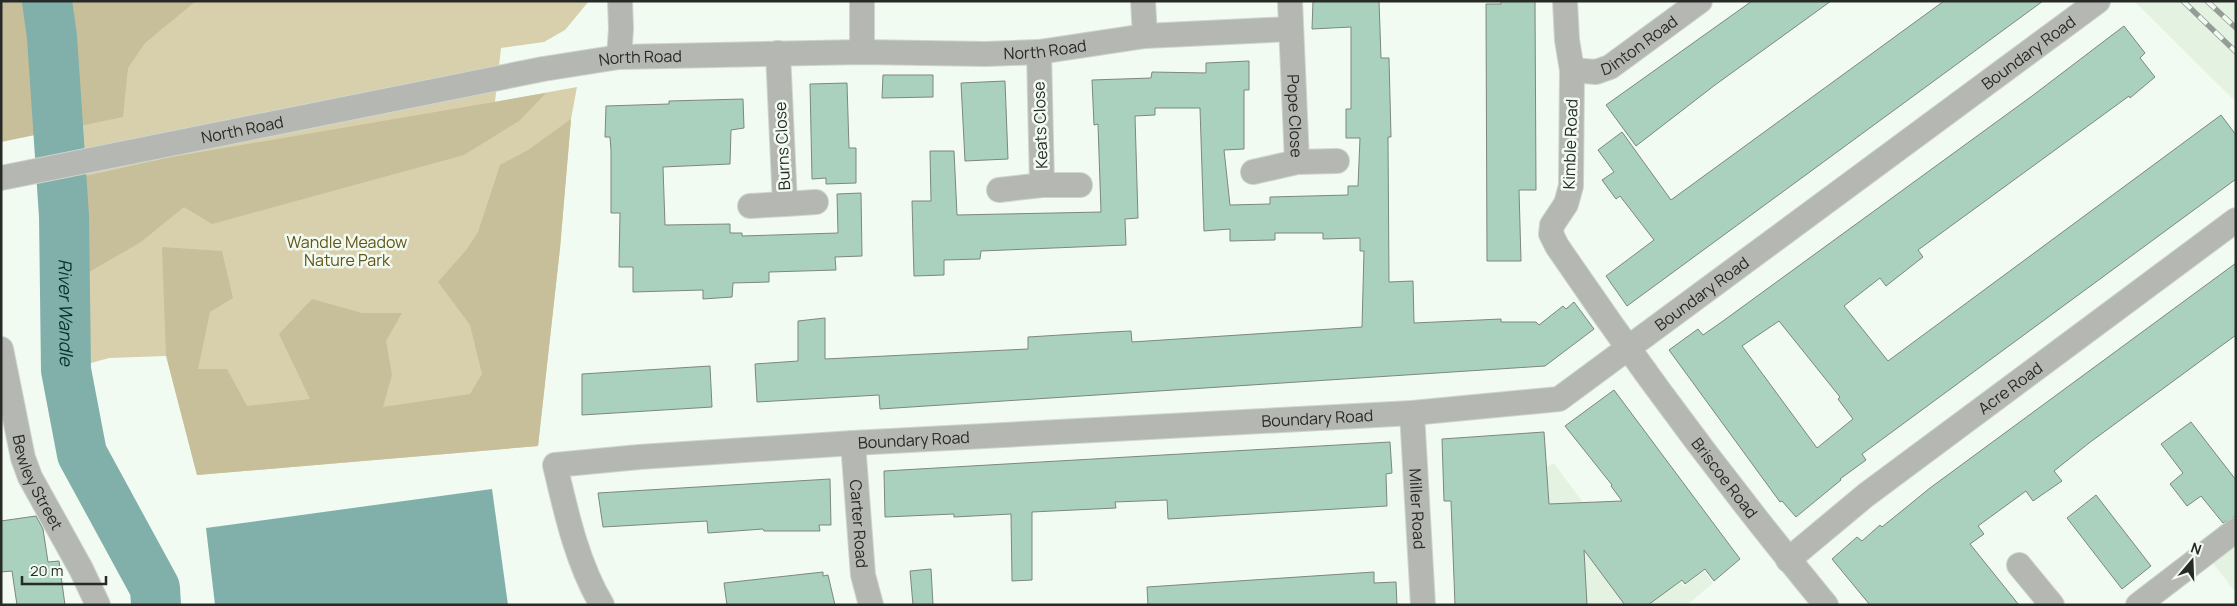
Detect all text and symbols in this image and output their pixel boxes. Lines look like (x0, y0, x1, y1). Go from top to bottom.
street label: Dinton Road (1598, 10, 1682, 80)
street label: Boundary Road (1977, 10, 2080, 95)
street label: North Road (1003, 34, 1088, 64)
street label: North Road (597, 45, 682, 71)
street label: Pope Close (1282, 74, 1308, 158)
street label: Keats Close (1027, 81, 1053, 169)
street label: Kimble Road (1557, 98, 1583, 190)
street label: Burns Close (769, 101, 795, 191)
street label: North Road (199, 111, 285, 148)
park label: Wandle Meadow Nature Park (287, 231, 407, 271)
street label: Boundary Road (1650, 252, 1753, 336)
water label: River Wandle (54, 259, 79, 367)
street label: Acre Road (1973, 357, 2047, 419)
street label: Boundary Road (1261, 404, 1374, 432)
street label: Boundary Road (857, 426, 970, 454)
street label: Bewley Street (8, 433, 68, 534)
street label: Briscoe Road (1687, 433, 1763, 523)
street label: Miller Road (1404, 468, 1431, 550)
street label: Carter Road (845, 479, 873, 569)
north arrow (2167, 536, 2217, 586)
text: N (2189, 538, 2204, 559)
scale bar (22, 554, 106, 586)
text: 20 m (30, 560, 63, 581)

